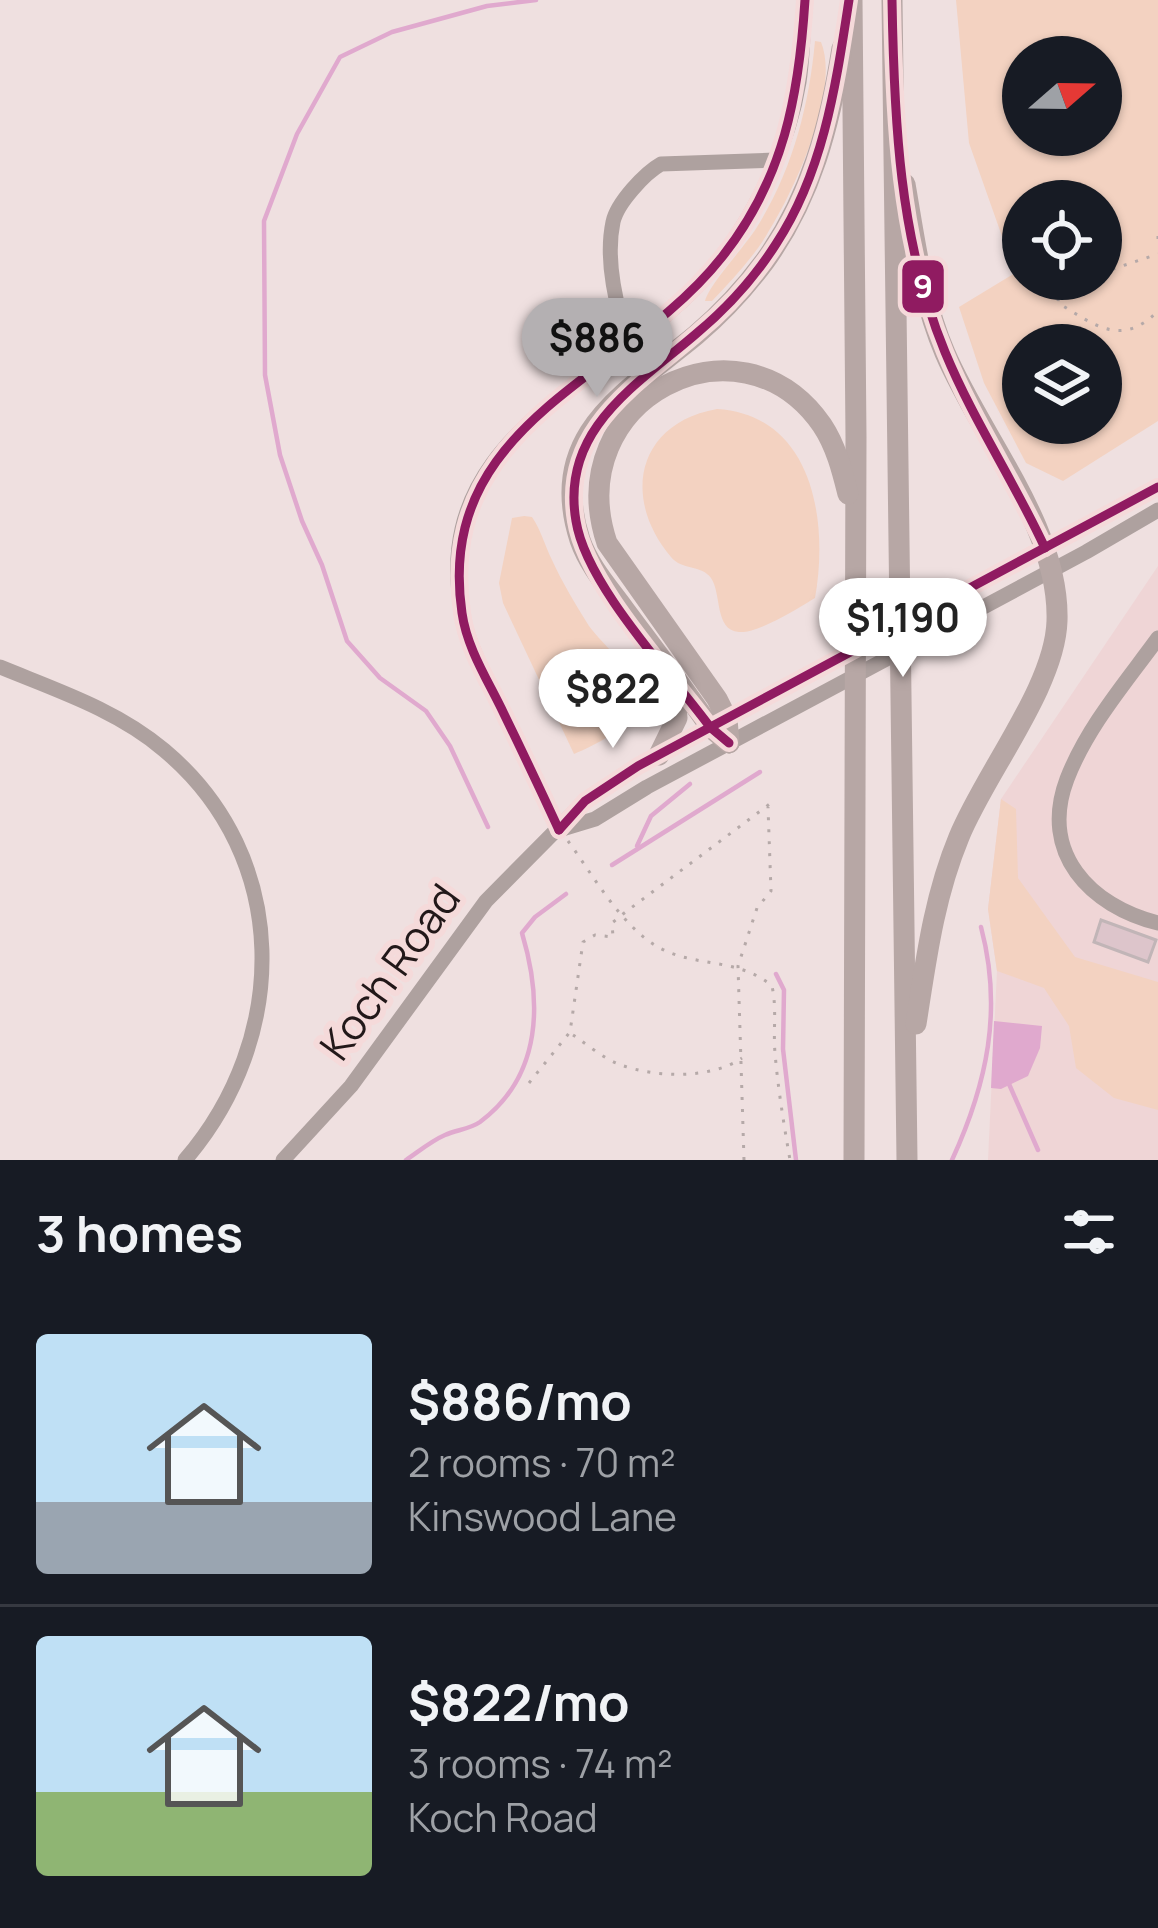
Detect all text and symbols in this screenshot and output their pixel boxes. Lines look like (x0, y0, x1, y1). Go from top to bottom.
north arrow (1002, 36, 1122, 156)
map controls (1002, 36, 1122, 444)
button: locate (1002, 180, 1122, 300)
line badge: 9 (900, 258, 946, 315)
text: 9 (913, 263, 933, 308)
pin: $886 (526, 298, 668, 400)
text: $886 (549, 310, 645, 364)
button: layers (1002, 324, 1122, 444)
pin: $1,190 (805, 578, 1001, 680)
text: $1,190 (846, 590, 960, 644)
pin: $822 (542, 649, 684, 751)
text: $822 (566, 661, 660, 715)
street label: Koch Road (306, 872, 473, 1071)
text: 3 homes (36, 1198, 243, 1267)
icon: filters (1056, 1199, 1122, 1265)
text: $886/mo (408, 1366, 632, 1435)
icon: home (132, 1382, 276, 1526)
text: 2 rooms · 70 m² (408, 1435, 676, 1489)
text: Kinswood Lane (408, 1489, 677, 1543)
text: $822/mo (408, 1667, 630, 1736)
icon: home (132, 1684, 276, 1828)
text: 3 rooms · 74 m² (408, 1736, 673, 1790)
text: Koch Road (408, 1790, 598, 1844)

